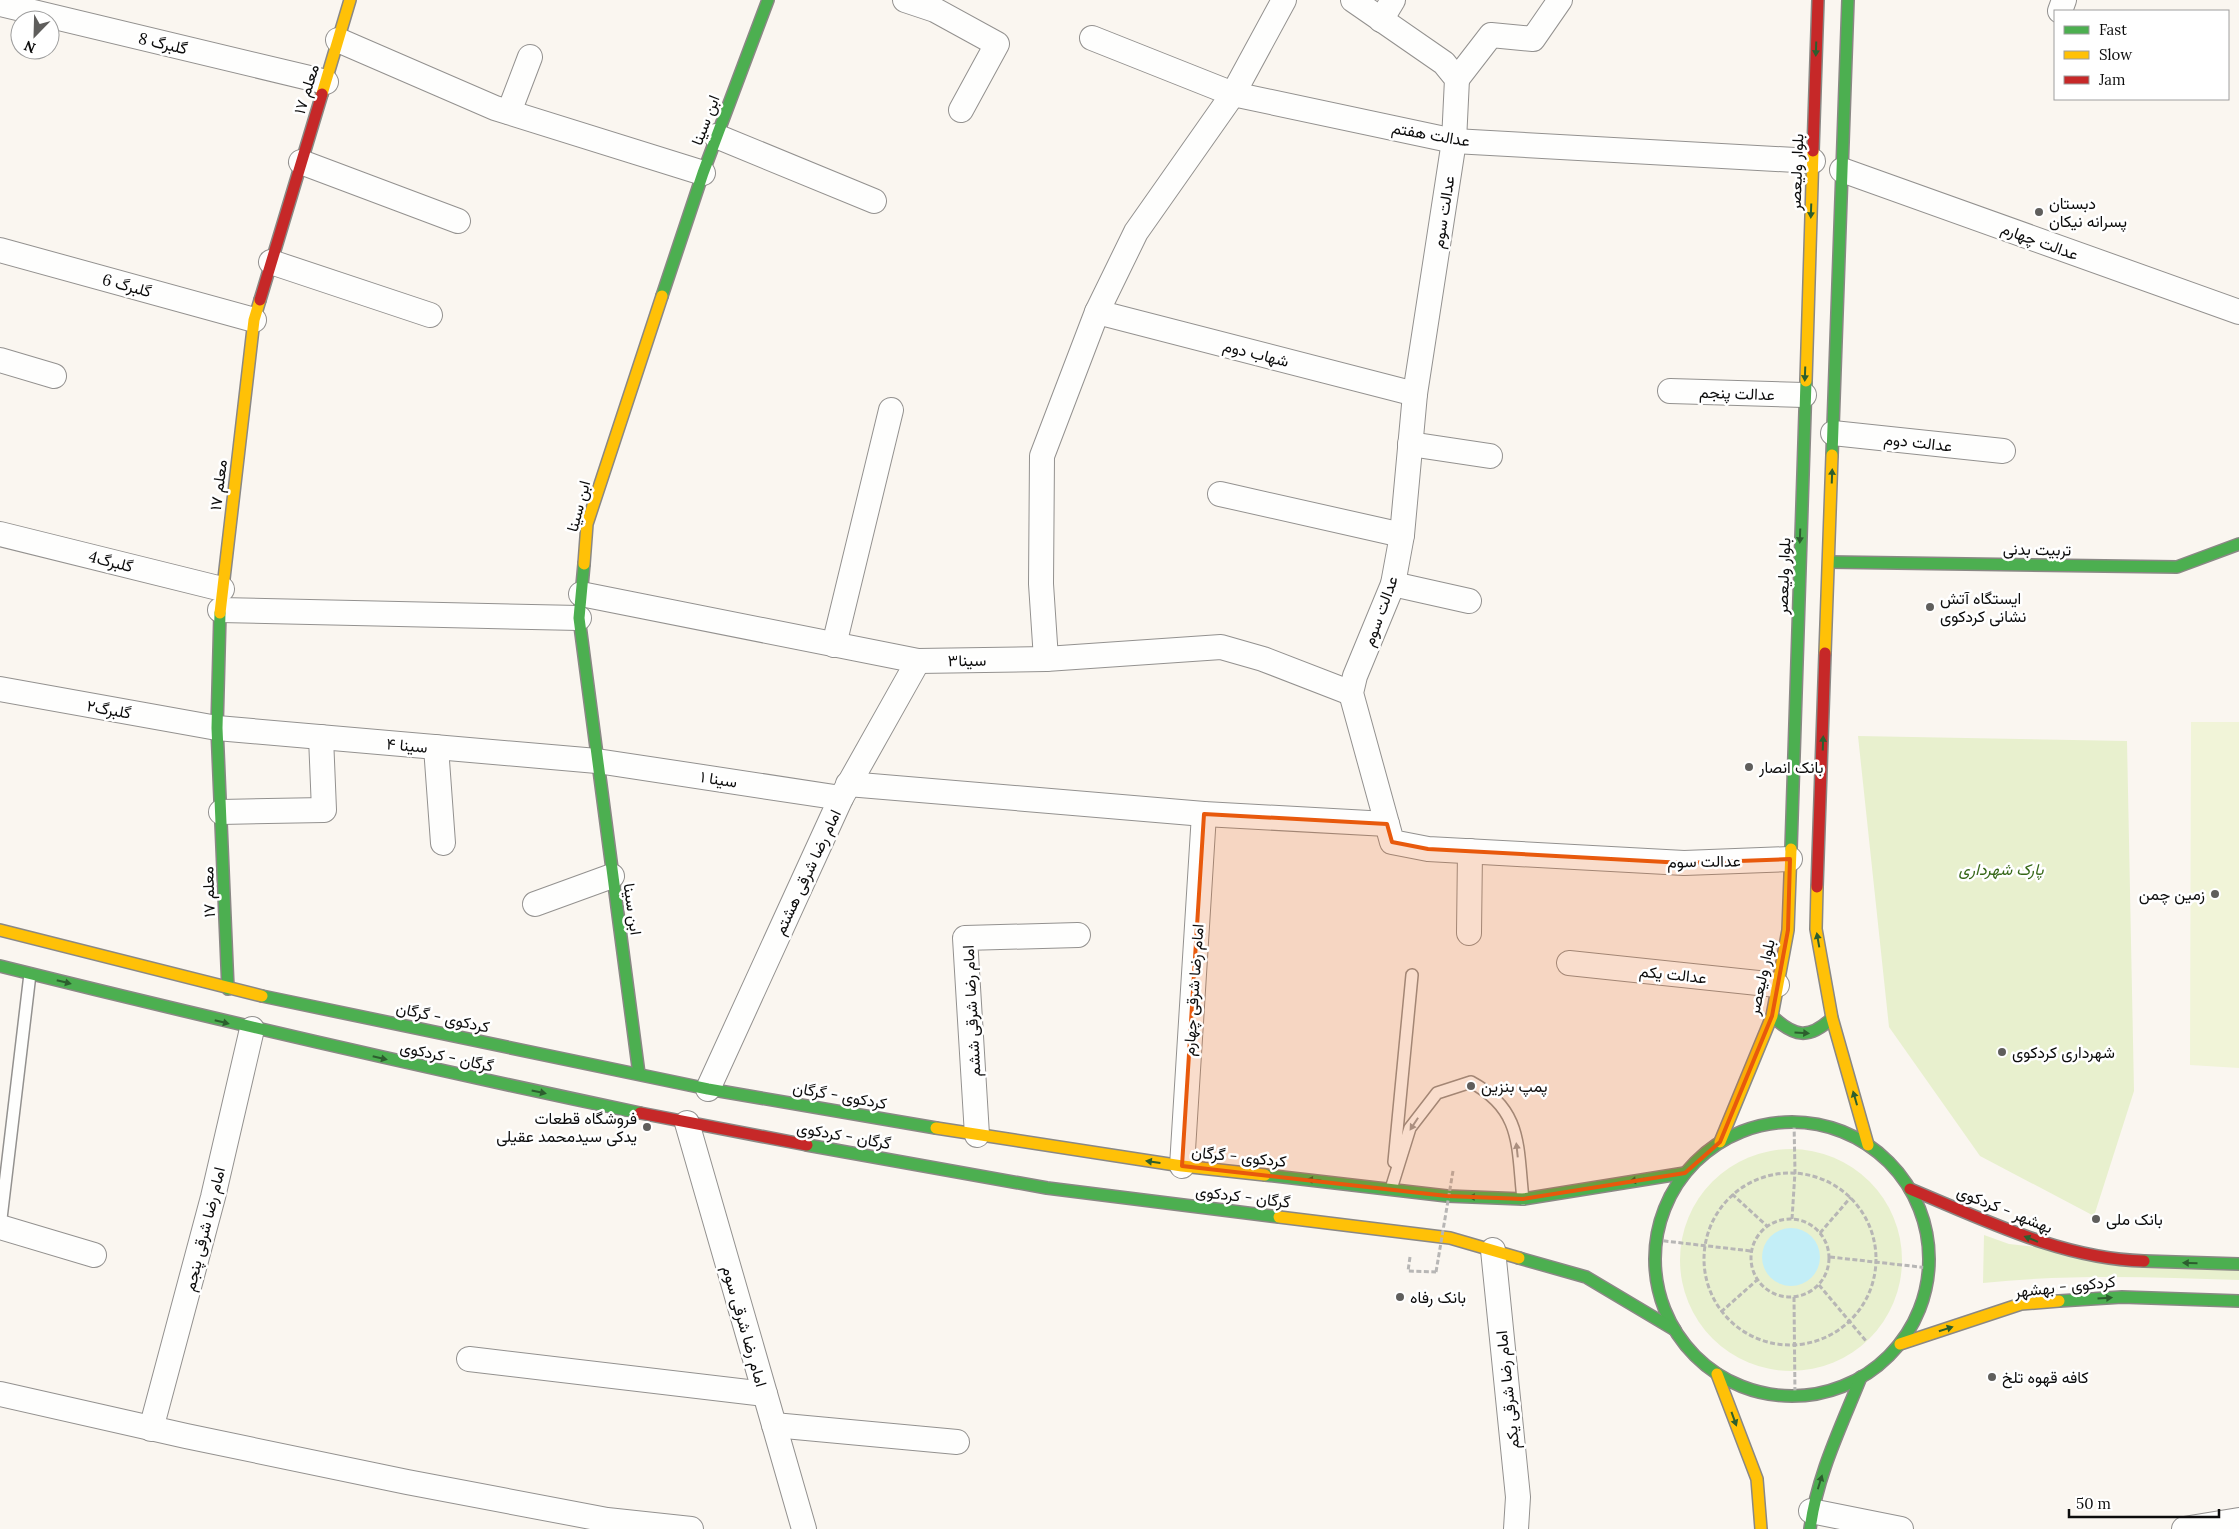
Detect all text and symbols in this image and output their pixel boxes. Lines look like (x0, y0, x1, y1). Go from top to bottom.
north arrow (10, 10, 60, 60)
legend (2054, 10, 2229, 100)
text: Fast (2099, 20, 2127, 39)
street label: گلبرگ 8 (136, 28, 189, 59)
text: N (21, 36, 38, 57)
one-way arrow (1812, 41, 1820, 57)
text: Slow (2099, 45, 2132, 64)
street label: معلم ۱۷ (289, 62, 324, 117)
text: Jam (2098, 70, 2126, 89)
street label: ابن سینا (686, 92, 725, 148)
street label: عدالت هفتم (1390, 117, 1472, 152)
street label: بلوار ولیعصر (1785, 133, 1808, 212)
street label: عدالت سوم (1427, 174, 1460, 250)
place label: دبستان پسرانه نیکان (2049, 193, 2127, 233)
one-way arrow (1807, 203, 1815, 219)
marker: دبستان پسرانه نیکان (2033, 206, 2045, 218)
street label: عدالت چهارم (1998, 218, 2081, 266)
street label: گلبرگ 6 (100, 269, 154, 302)
street label: شهاب دوم (1221, 335, 1291, 372)
one-way arrow (1801, 366, 1809, 382)
street label: عدالت پنجم (1699, 382, 1775, 406)
street label: عدالت دوم (1883, 428, 1953, 457)
street label: معلم ۱۷ (205, 458, 232, 512)
one-way arrow (1828, 468, 1836, 484)
street label: ابن سینا (562, 478, 595, 534)
one-way arrow (1796, 528, 1804, 544)
street label: بلوار ولیعصر (1772, 537, 1795, 616)
street label: تربیت بدنی (2003, 538, 2071, 561)
street label: گلبرگ4 (86, 546, 135, 577)
street label: عدالت سوم (1358, 573, 1403, 649)
place label: ایستگاه آتش نشانی کردکوی (1940, 588, 2026, 627)
marker: ایستگاه آتش نشانی کردکوی (1924, 601, 1936, 613)
street label: سینا۳ (948, 650, 986, 670)
street label: گلبرگ۲ (85, 695, 133, 724)
street label: سینا ۴ (386, 733, 428, 757)
one-way arrow (1819, 735, 1827, 751)
place label: بانک انصار (1758, 757, 1823, 778)
marker: بانک انصار (1743, 761, 1755, 773)
street label: سینا ۱ (699, 766, 739, 792)
street label: امام رضا شرقی هشتم (769, 806, 846, 938)
street label: عدالت سوم (1667, 850, 1741, 873)
park label: پارک شهرداری (1958, 859, 2045, 881)
street label: معلم ۱۷ (197, 866, 220, 918)
street label: ابن سینا (618, 882, 647, 936)
place label: زمین چمن (2139, 884, 2205, 906)
marker: زمین چمن (2209, 888, 2221, 900)
street label: امام رضا شرقی چهارم (1178, 923, 1210, 1057)
one-way arrow (1814, 932, 1822, 948)
street label: بلوار ولیعصر (1743, 937, 1780, 1018)
street label: امام رضا شرقی ششم (958, 944, 985, 1077)
street label: عدالت یکم (1638, 961, 1708, 988)
one-way arrow (57, 979, 72, 987)
street label: کردکوی - گرگان (394, 997, 492, 1038)
one-way arrow (214, 1018, 229, 1026)
one-way arrow (1794, 1029, 1810, 1037)
street label: گرگان - کردکوی (398, 1036, 496, 1077)
place label: شهرداری کردکوی (2012, 1042, 2115, 1063)
marker: شهرداری کردکوی (1996, 1046, 2008, 1058)
one-way arrow (373, 1054, 388, 1062)
place label: پمپ بنزین (1481, 1076, 1548, 1098)
street label: کردکوی - گرگان (791, 1077, 889, 1114)
marker: پمپ بنزین (1465, 1080, 1477, 1092)
one-way arrow (532, 1088, 548, 1096)
one-way arrow (1851, 1091, 1859, 1106)
place label: فروشگاه قطعات یدکی سیدمحمد عقیلی (496, 1108, 637, 1147)
street label: گرگان - کردکوی (795, 1117, 893, 1154)
one-way arrow (1409, 1118, 1418, 1131)
marker: فروشگاه قطعات یدکی سیدمحمد عقیلی (641, 1121, 653, 1133)
street label: کردکوی - گرگان (1191, 1141, 1287, 1172)
one-way arrow (1513, 1142, 1521, 1158)
one-way arrow (1145, 1157, 1161, 1165)
street label: امام رضا شرقی پنجم (179, 1165, 231, 1294)
one-way arrow (1306, 1176, 1322, 1184)
one-way arrow (1628, 1176, 1644, 1184)
street label: گرگان - کردکوی (1194, 1180, 1291, 1213)
street label: بهشهر - کردکوی (1954, 1181, 2056, 1238)
one-way arrow (1468, 1193, 1484, 1201)
place label: بانک ملی (2106, 1209, 2163, 1230)
marker: بانک ملی (2090, 1213, 2102, 1225)
one-way arrow (2023, 1234, 2038, 1242)
one-way arrow (2182, 1258, 2198, 1266)
street label: امام رضا شرقی سوم (717, 1263, 772, 1389)
street label: کردکوی - بهشهر (2012, 1271, 2117, 1302)
place label: بانک رفاه (1410, 1287, 1466, 1308)
marker: بانک رفاه (1394, 1291, 1406, 1303)
one-way arrow (2097, 1294, 2113, 1302)
one-way arrow (1939, 1324, 1954, 1332)
street label: امام رضا شرقی یکم (1491, 1330, 1524, 1450)
place label: کافه قهوه تلخ (2002, 1367, 2089, 1389)
marker: کافه قهوه تلخ (1986, 1371, 1998, 1383)
one-way arrow (1730, 1412, 1738, 1427)
one-way arrow (1817, 1474, 1825, 1489)
scale bar (2069, 1486, 2219, 1518)
text: 50 m (2076, 1494, 2111, 1513)

